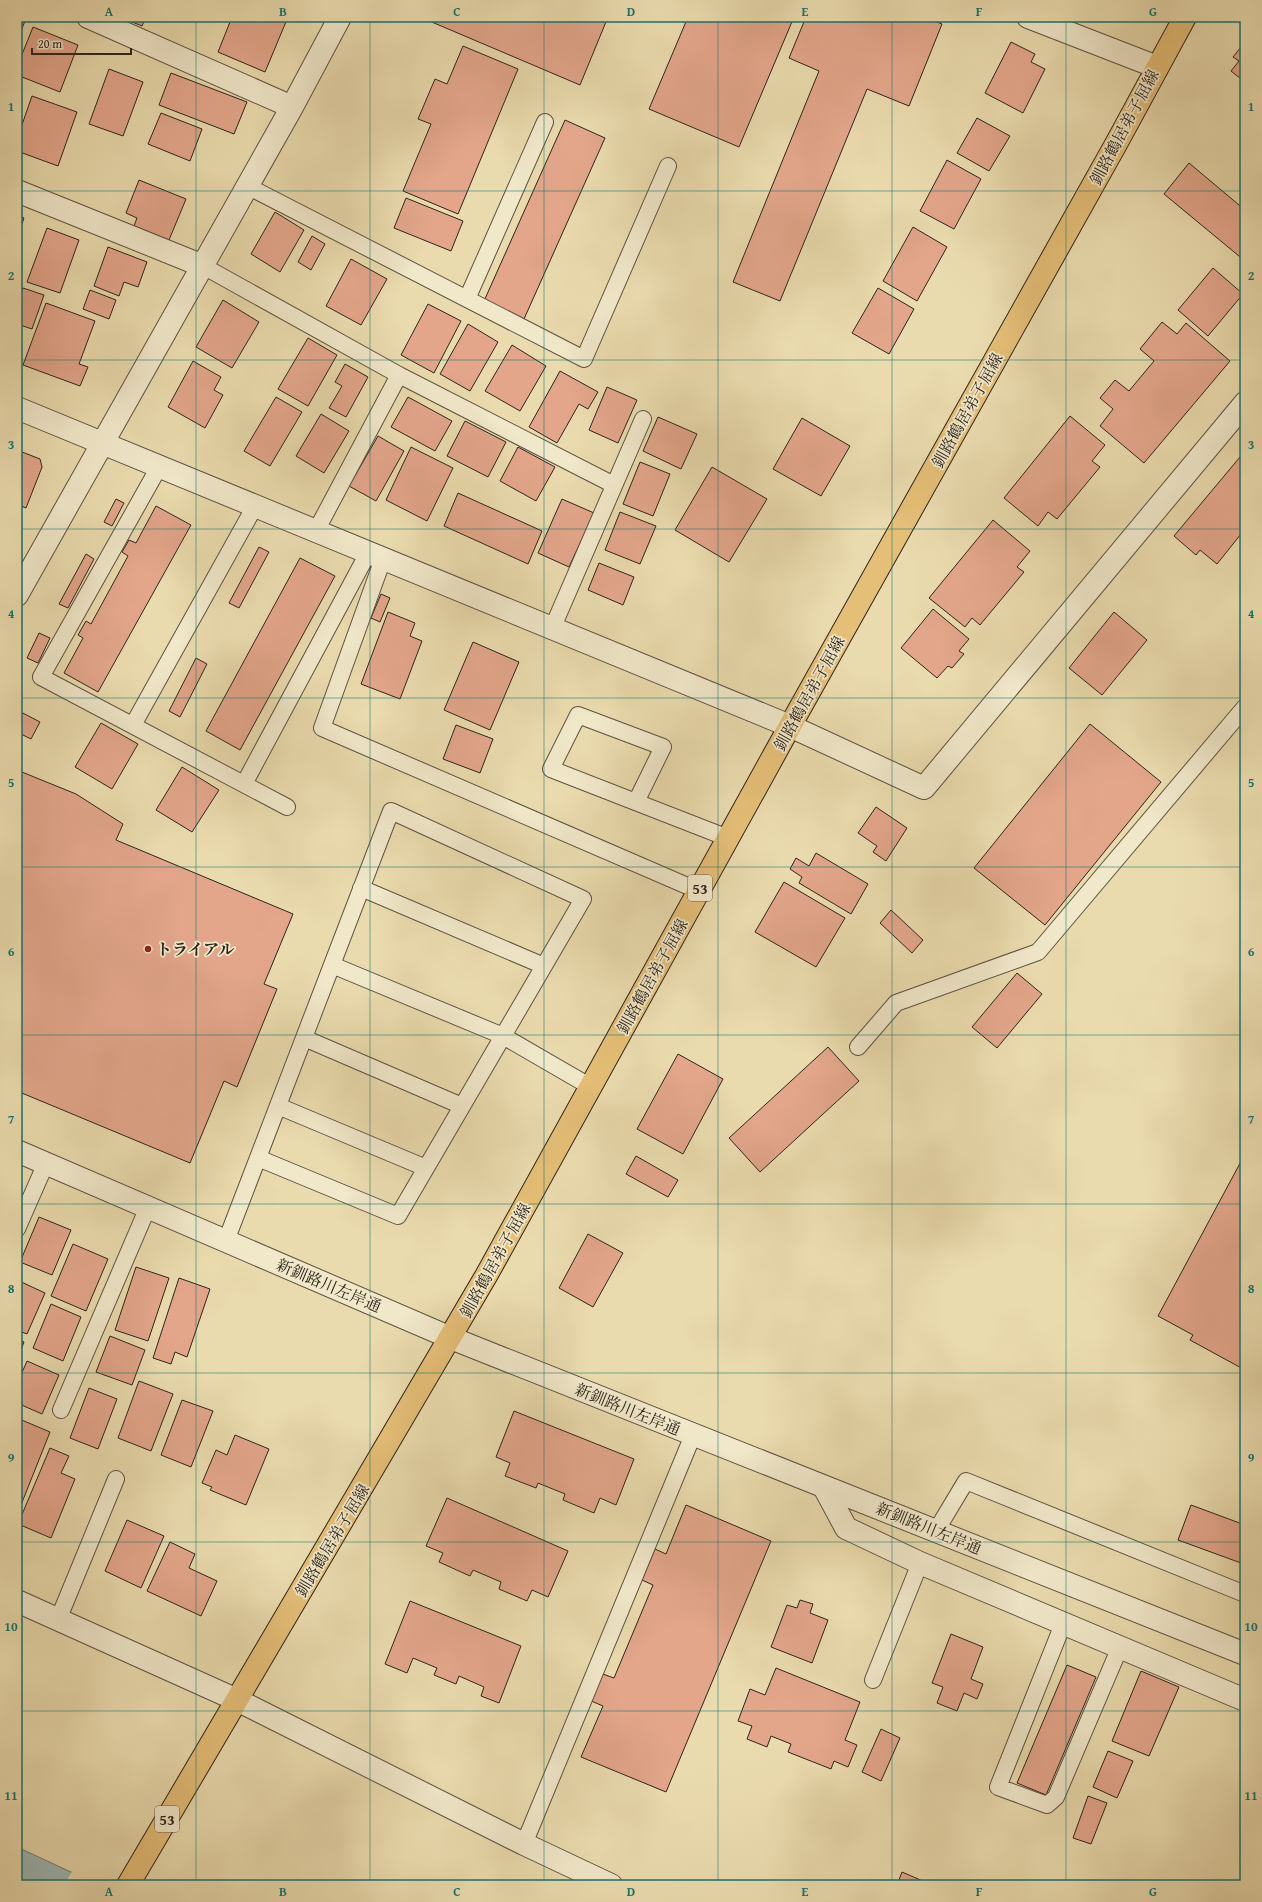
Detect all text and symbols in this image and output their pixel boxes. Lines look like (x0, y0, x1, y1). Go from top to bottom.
text: A (105, 2, 114, 21)
text: B (279, 2, 287, 21)
text: C (453, 2, 461, 21)
text: D (627, 2, 635, 21)
text: E (802, 2, 809, 21)
text: F (976, 2, 983, 21)
text: G (1149, 2, 1157, 21)
scale bar (32, 30, 131, 56)
text: 20 m (38, 35, 62, 52)
street label: 釧路鶴居弟子屈線 (1083, 65, 1165, 189)
text: 1 (8, 97, 14, 116)
text: 1 (1248, 97, 1254, 116)
text: 2 (8, 266, 15, 285)
text: 2 (1248, 266, 1255, 285)
street label: 釧路鶴居弟子屈線 (925, 348, 1009, 472)
text: 3 (8, 435, 14, 454)
text: 3 (1248, 435, 1254, 454)
text: 4 (8, 604, 15, 623)
text: 4 (1248, 604, 1255, 623)
street label: 釧路鶴居弟子屈線 (767, 631, 851, 755)
text: 5 (8, 773, 15, 792)
text: 5 (1248, 773, 1255, 792)
road number: 53 (688, 875, 712, 901)
street label: 釧路鶴居弟子屈線 (610, 914, 694, 1038)
place label: トライアル (156, 937, 234, 961)
text: 6 (8, 942, 15, 961)
text: 6 (1248, 942, 1255, 961)
marker: トライアル (143, 944, 153, 954)
text: 7 (8, 1110, 15, 1129)
text: 7 (1248, 1110, 1255, 1129)
street label: 釧路鶴居弟子屈線 (453, 1198, 537, 1322)
street label: 新釧路川左岸通 (273, 1252, 385, 1318)
text: 8 (8, 1279, 15, 1298)
text: 8 (1248, 1279, 1255, 1298)
street label: 新釧路川左岸通 (572, 1377, 684, 1441)
text: 9 (8, 1448, 15, 1467)
text: 9 (1248, 1448, 1255, 1467)
street label: 釧路鶴居弟子屈線 (289, 1479, 375, 1601)
street label: 新釧路川左岸通 (873, 1496, 985, 1560)
text: 10 (4, 1617, 18, 1636)
text: 10 (1244, 1617, 1258, 1636)
text: 11 (4, 1786, 18, 1805)
text: 11 (1244, 1786, 1258, 1805)
road number: 53 (155, 1806, 179, 1832)
text: A (105, 1882, 114, 1901)
text: B (279, 1882, 287, 1901)
text: C (453, 1882, 461, 1901)
text: D (627, 1882, 635, 1901)
text: E (802, 1882, 809, 1901)
text: F (976, 1882, 983, 1901)
text: G (1149, 1882, 1157, 1901)

